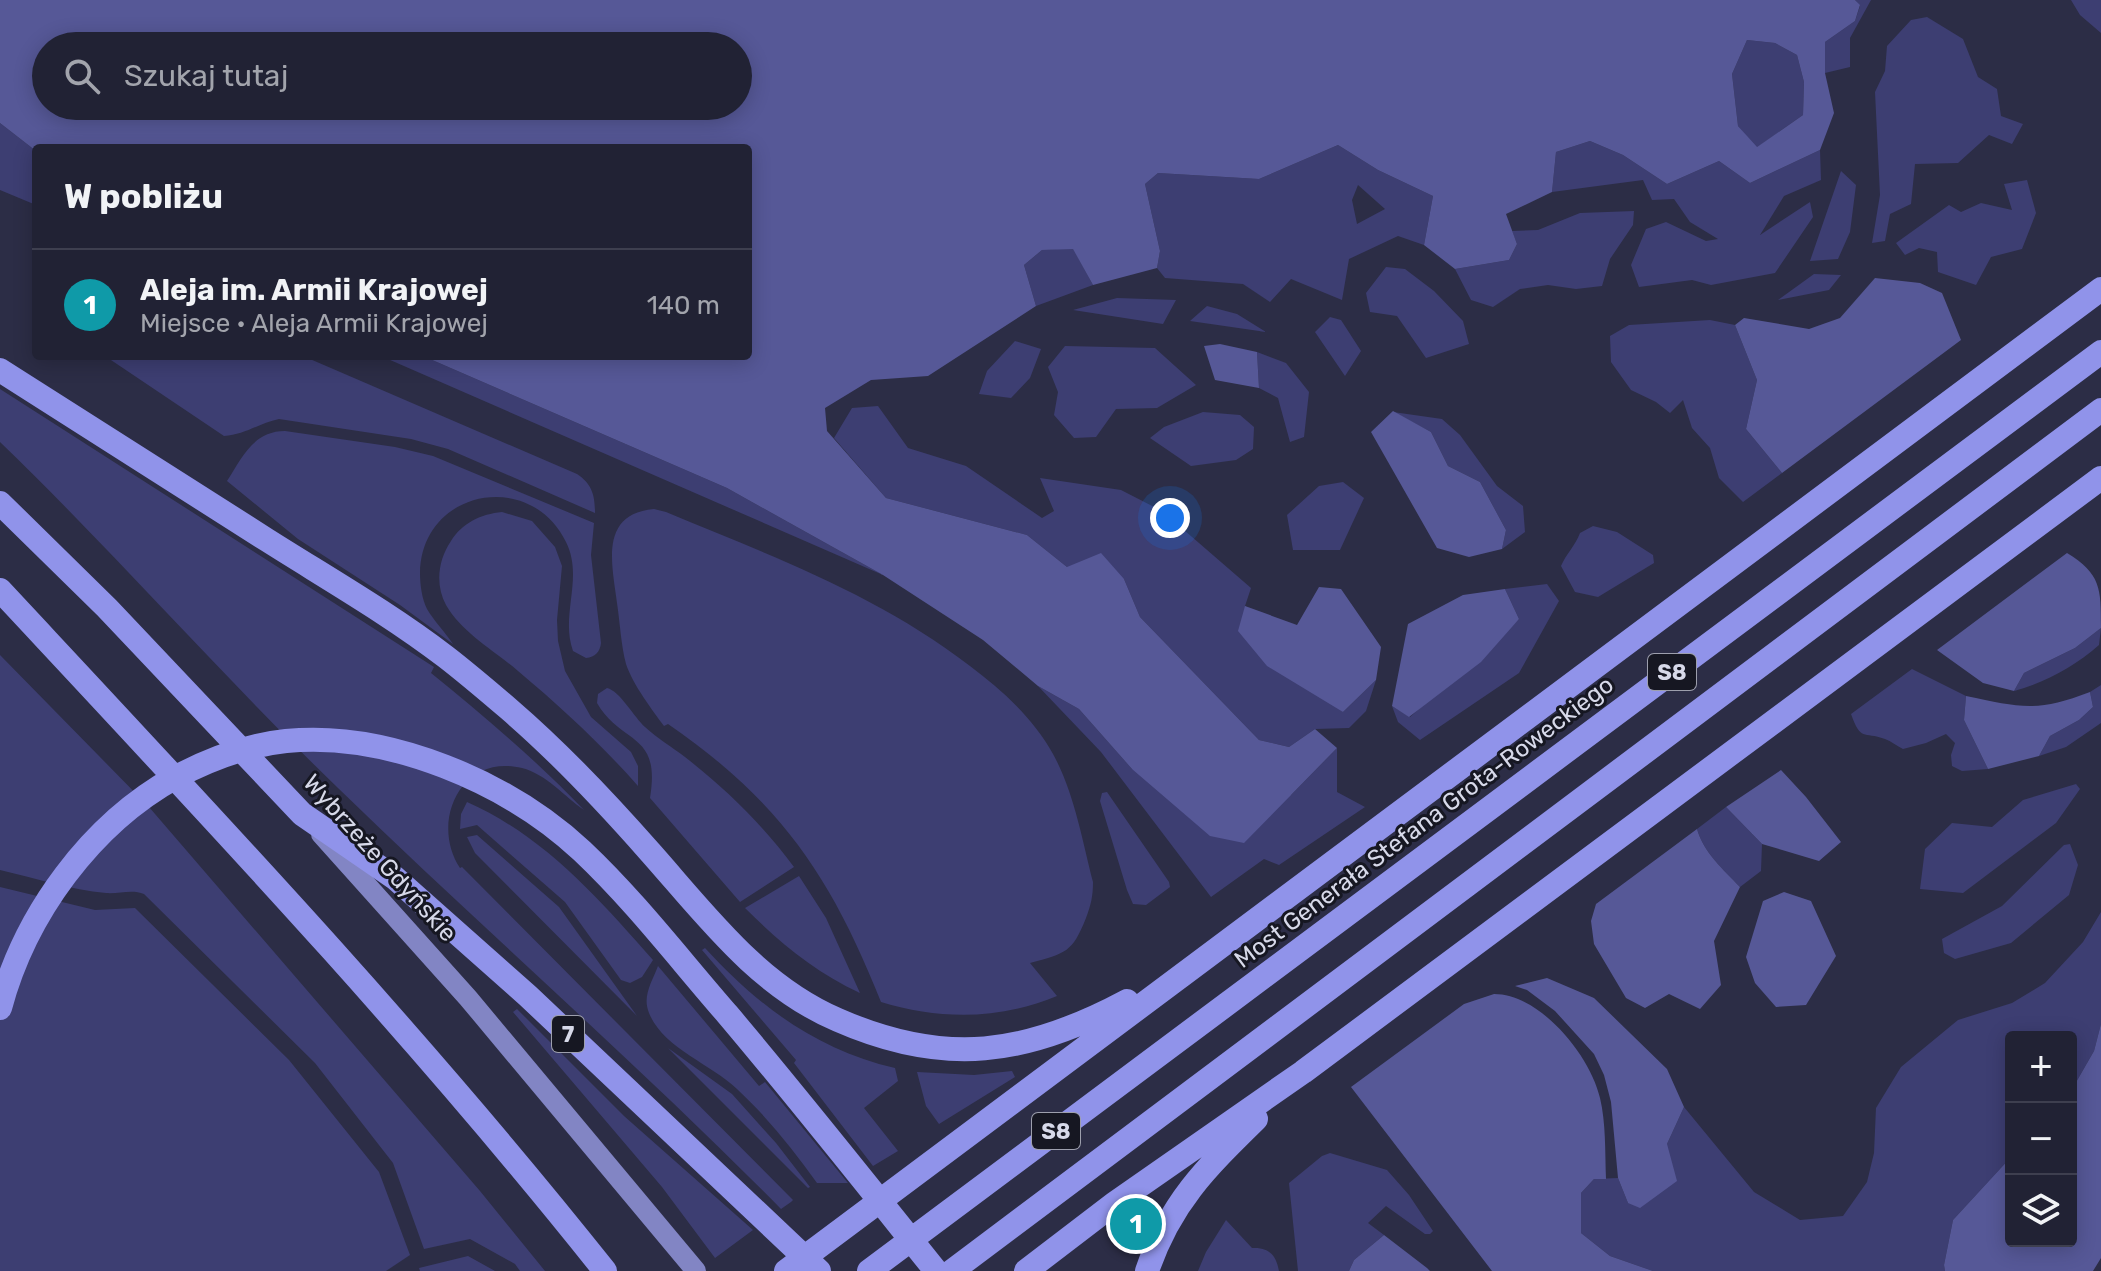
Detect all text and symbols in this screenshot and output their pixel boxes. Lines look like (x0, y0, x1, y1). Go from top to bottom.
search box (32, 32, 752, 120)
icon: search (60, 54, 104, 98)
text: Szukaj tutaj (124, 58, 288, 94)
text: W pobliżu (64, 176, 223, 217)
text: Aleja im. Armii Krajowej (140, 272, 488, 308)
text: 1 (84, 290, 96, 321)
text: 140 m (647, 290, 720, 321)
text: Miejsce · Aleja Armii Krajowej (140, 308, 488, 339)
your location (1150, 498, 1190, 538)
road number: S8 (1648, 654, 1696, 690)
street label: Most Generała Stefana Grota-Roweckiego (1229, 670, 1619, 974)
street label: Wybrzeże Gdyńskie (298, 769, 462, 947)
road number: 7 (552, 1016, 584, 1052)
map controls (2005, 1031, 2077, 1247)
button: + (2005, 1031, 2077, 1103)
button: − (2005, 1103, 2077, 1175)
road number: S8 (1032, 1113, 1080, 1149)
button: layers (2005, 1175, 2077, 1247)
pin: 1 (1110, 1194, 1162, 1254)

